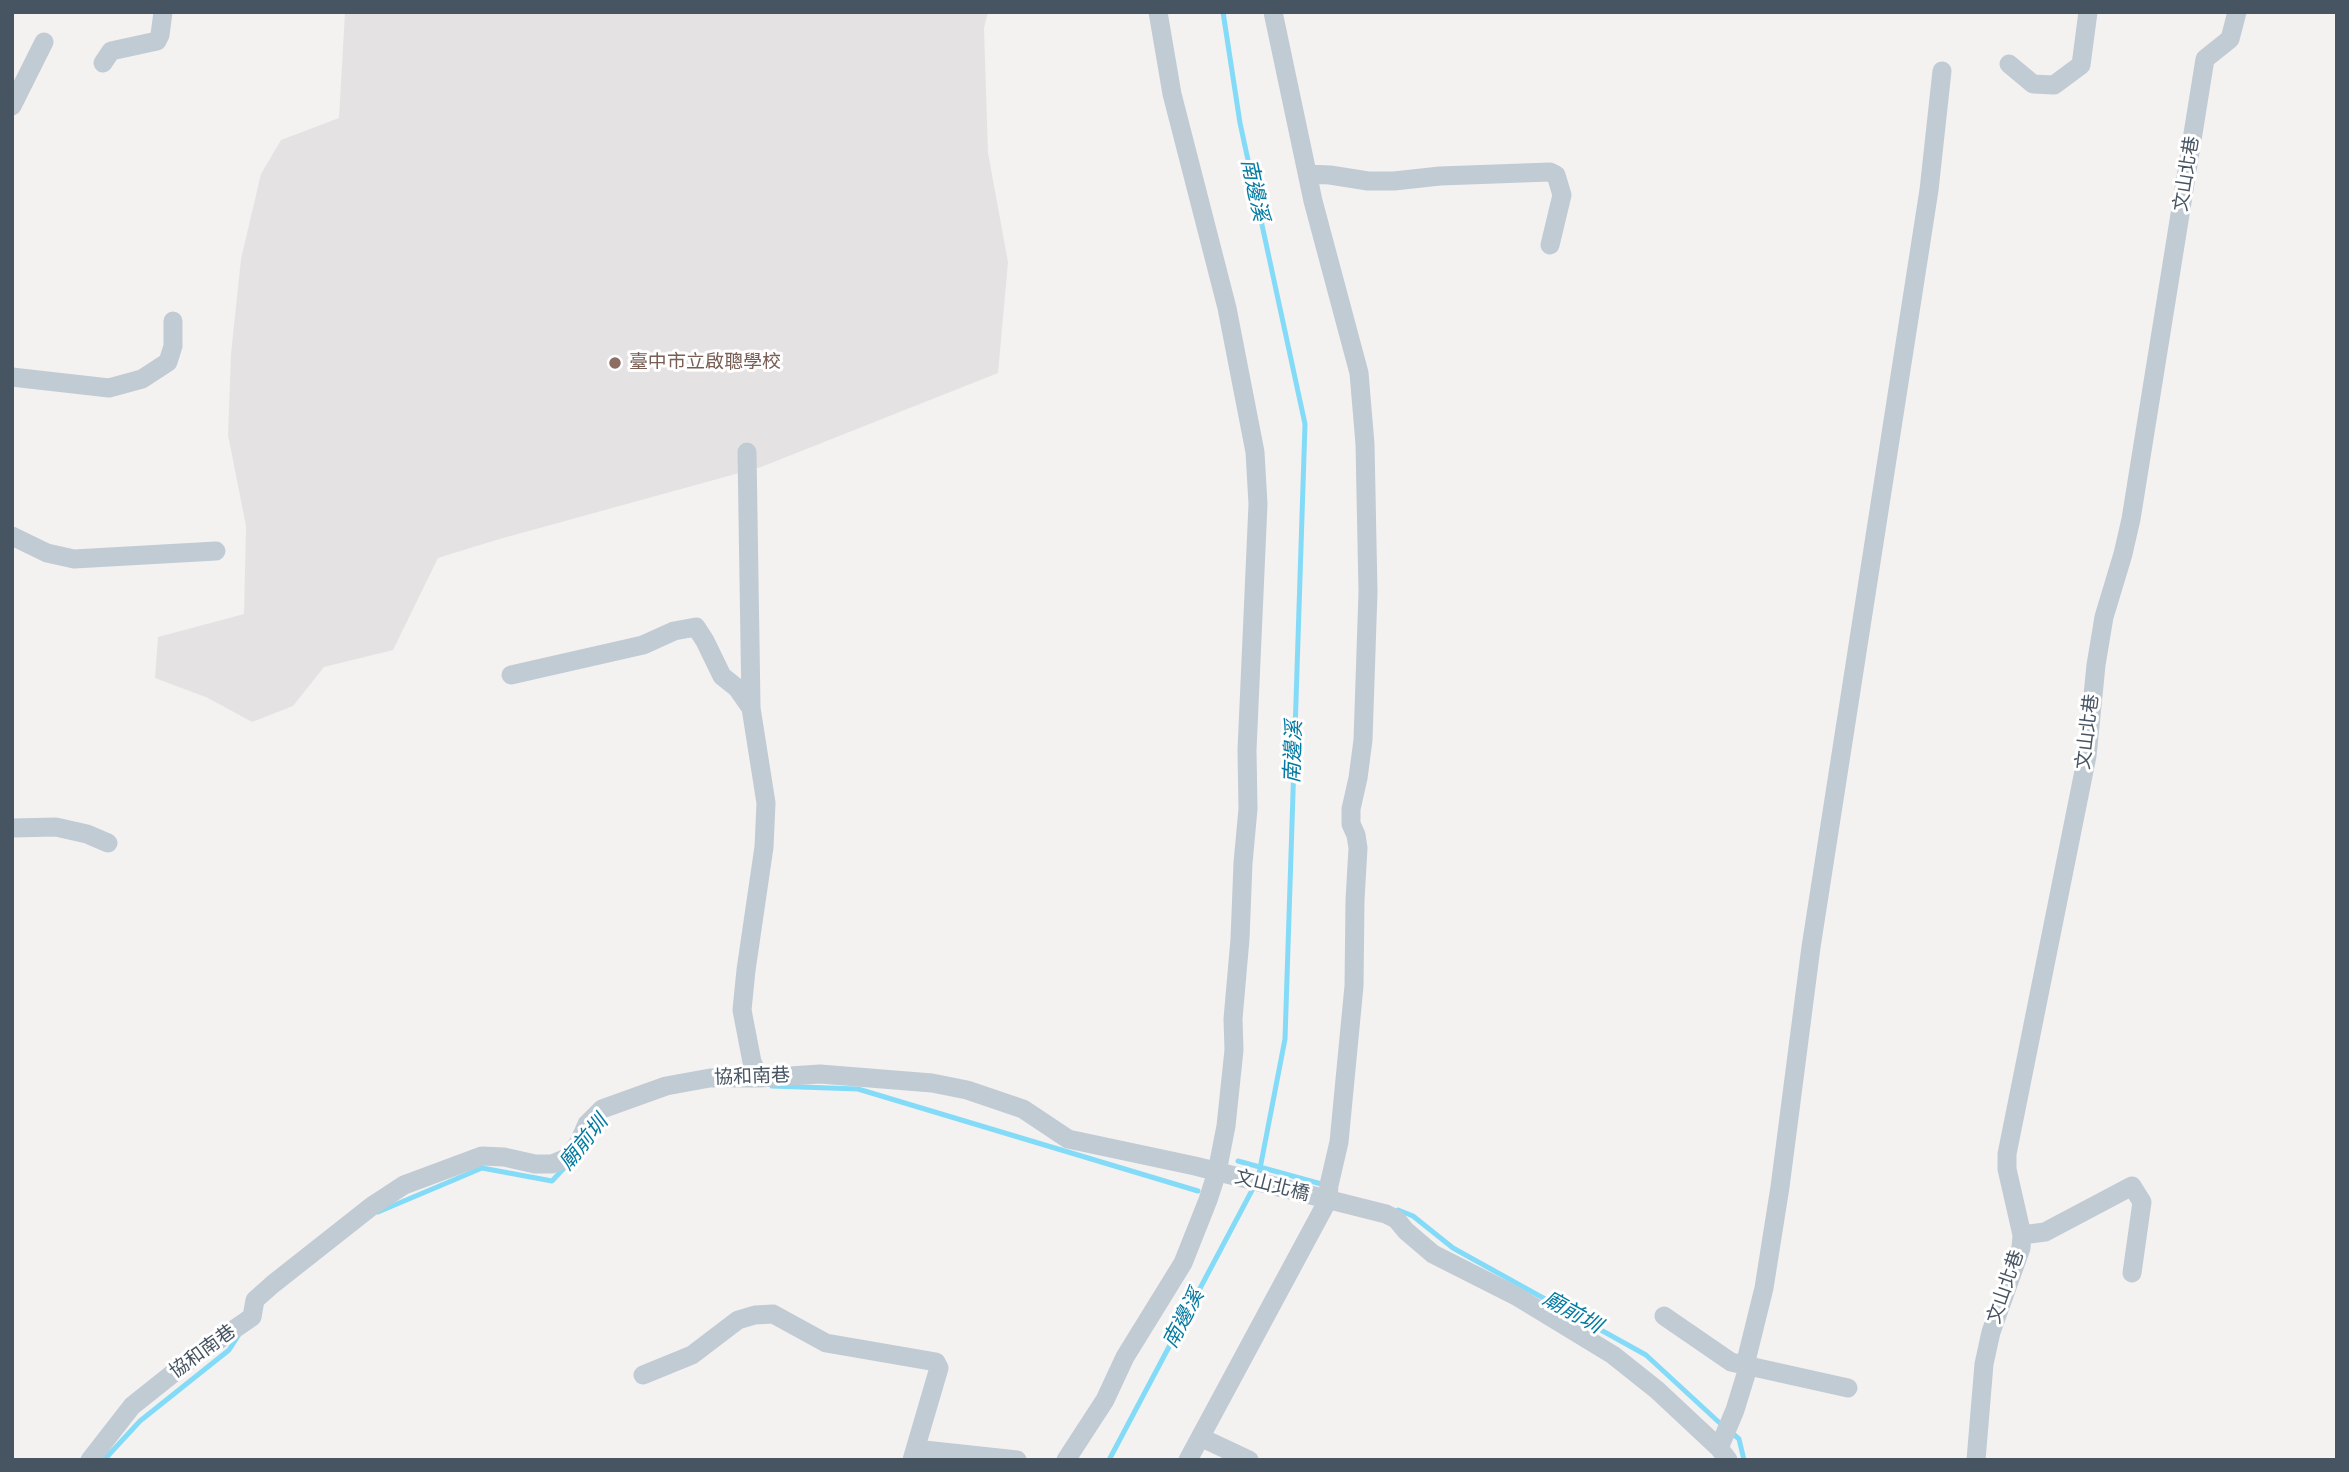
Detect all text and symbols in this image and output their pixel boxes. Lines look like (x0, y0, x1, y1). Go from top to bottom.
street label: 文山北巷 (2170, 135, 2204, 213)
water label: 南邊溪 (1235, 157, 1273, 223)
place label: 臺中市立啟聰學校 (629, 352, 781, 374)
marker: 臺中市立啟聰學校 (607, 355, 623, 371)
street label: 文山北巷 (2072, 693, 2104, 771)
water label: 南邊溪 (1280, 720, 1308, 784)
street label: 協和南巷 (714, 1064, 790, 1090)
water label: 廟前圳 (554, 1111, 614, 1175)
street label: 文山北橋 (1232, 1166, 1312, 1206)
street label: 文山北巷 (1983, 1247, 2029, 1327)
water label: 南邊溪 (1158, 1285, 1210, 1353)
water label: 廟前圳 (1538, 1287, 1606, 1339)
street label: 協和南巷 (166, 1320, 240, 1384)

